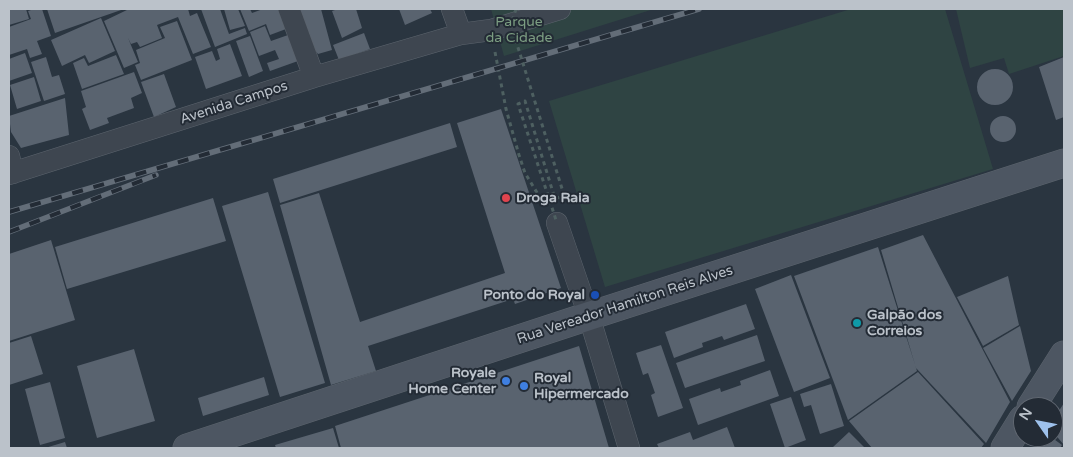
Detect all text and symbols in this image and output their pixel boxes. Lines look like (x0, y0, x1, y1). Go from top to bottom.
park label: Parque da Cidade (485, 14, 553, 46)
street label: Avenida Campos (178, 78, 290, 128)
place label: Droga Raia (516, 190, 590, 206)
marker: Droga Raia (500, 192, 512, 204)
street label: Rua Vereador Hamilton Reis Alves (515, 262, 735, 348)
place label: Ponto do Royal (483, 287, 585, 303)
marker: Ponto do Royal (589, 289, 601, 301)
place label: Galpão dos Correios (867, 307, 942, 340)
marker: Galpão dos Correios (851, 317, 863, 329)
place label: Royale Home Center (408, 365, 496, 398)
place label: Royal Hipermercado (534, 370, 629, 402)
marker: Royale Home Center (500, 375, 512, 387)
marker: Royal Hipermercado (518, 380, 530, 392)
north arrow (1013, 397, 1063, 447)
text: N (1016, 405, 1036, 423)

